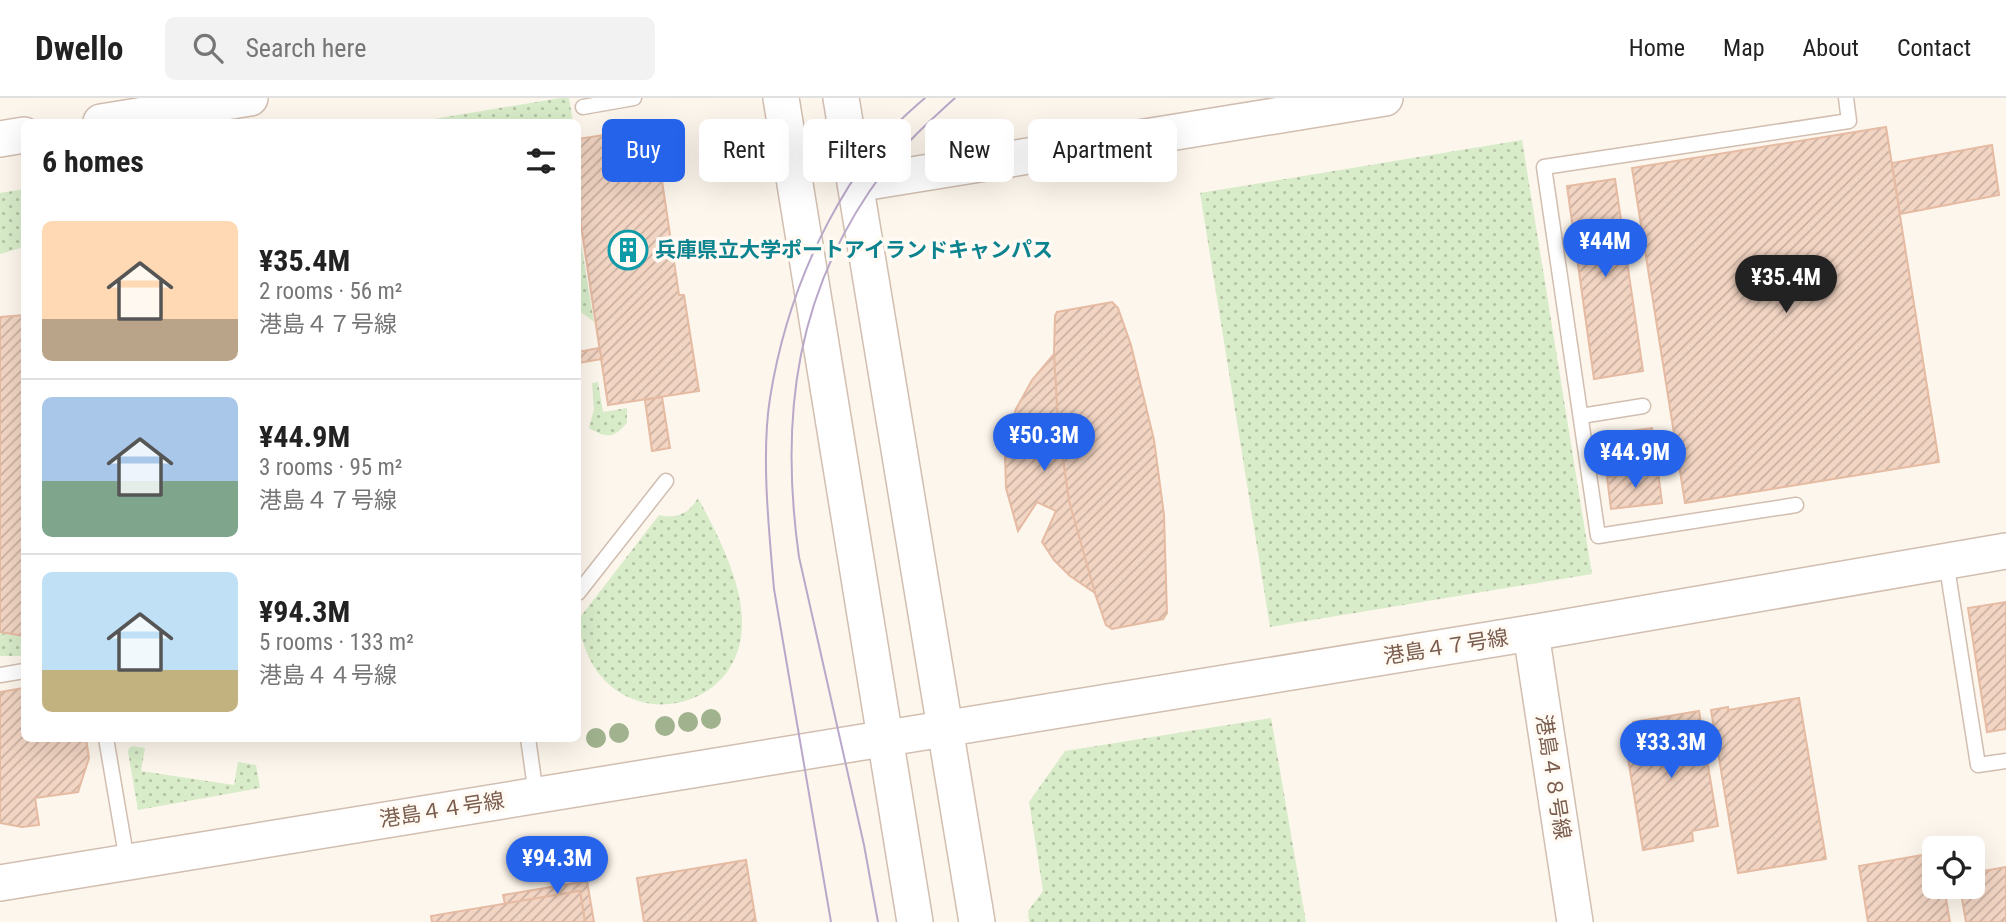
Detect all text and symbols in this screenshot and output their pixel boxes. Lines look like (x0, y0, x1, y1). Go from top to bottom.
search box (165, 17, 655, 80)
text: Dwello (35, 29, 123, 68)
icon: search (189, 29, 227, 67)
text: Search here (245, 33, 366, 63)
text: Home (1629, 34, 1685, 62)
text: Map (1723, 34, 1765, 62)
text: About (1803, 34, 1859, 62)
text: Contact (1897, 34, 1971, 62)
chip: Buy (602, 119, 685, 182)
chip: Rent (699, 119, 789, 182)
chip: Filters (803, 119, 911, 182)
chip: New (925, 119, 1014, 182)
chip: Apartment (1028, 119, 1177, 182)
icon: filters (522, 142, 560, 180)
text: 6 homes (42, 144, 144, 179)
pin: ¥44M (1564, 220, 1646, 279)
text: ¥44M (1579, 228, 1631, 255)
building icon: 兵庫県立大学ポートアイランドキャンパス (607, 229, 649, 271)
place label: 兵庫県立大学ポートアイランドキャンパス (655, 238, 1053, 262)
text: ¥35.4M (259, 243, 350, 278)
icon: home (98, 249, 182, 333)
pin: ¥35.4M (1729, 256, 1843, 315)
text: ¥35.4M (1751, 264, 1821, 291)
text: 2 rooms · 56 m² (259, 278, 402, 305)
text: 港島４７号線 (259, 311, 397, 338)
pin: ¥50.3M (987, 414, 1101, 473)
text: ¥44.9M (259, 419, 350, 454)
text: ¥50.3M (1009, 422, 1079, 449)
icon: home (98, 425, 182, 509)
pin: ¥44.9M (1578, 430, 1692, 490)
text: ¥44.9M (1600, 439, 1670, 466)
text: 3 rooms · 95 m² (259, 454, 402, 481)
text: 港島４７号線 (259, 487, 397, 514)
text: ¥94.3M (259, 594, 350, 629)
icon: home (98, 600, 182, 684)
street label: 港島４７号線 (1382, 625, 1510, 669)
text: 5 rooms · 133 m² (259, 629, 414, 656)
text: 港島４４号線 (259, 662, 397, 689)
street label: 港島４８号線 (1531, 713, 1575, 841)
pin: ¥33.3M (1614, 720, 1728, 780)
text: ¥33.3M (1636, 729, 1706, 756)
street label: 港島４４号線 (378, 788, 506, 832)
pin: ¥94.3M (500, 836, 614, 896)
map controls (1922, 836, 1985, 899)
button: locate (1922, 836, 1985, 899)
text: ¥94.3M (522, 845, 592, 872)

